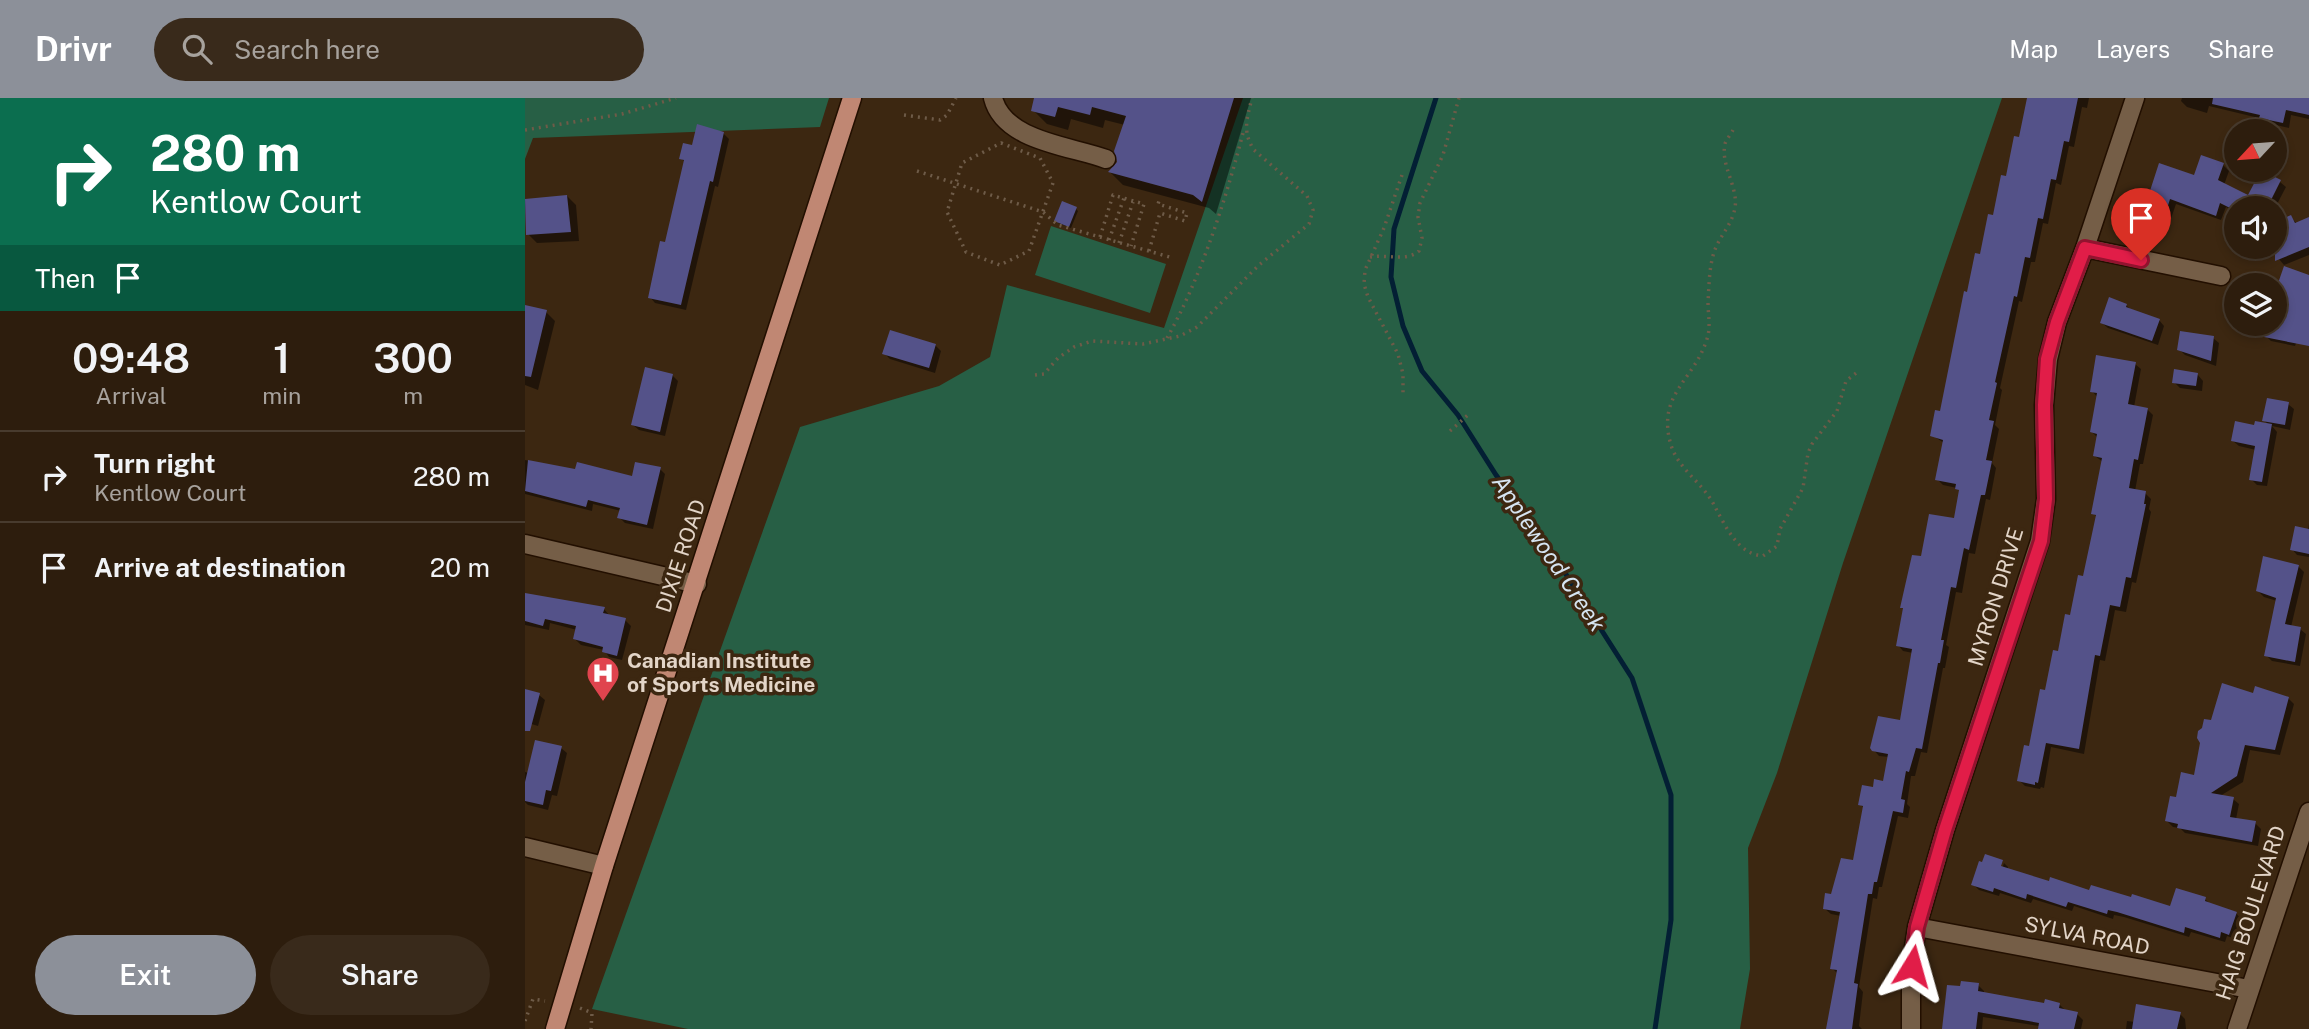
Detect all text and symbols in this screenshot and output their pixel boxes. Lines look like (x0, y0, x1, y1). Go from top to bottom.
search box (154, 18, 644, 81)
text: Drivr (35, 30, 112, 68)
icon: search (178, 30, 216, 68)
text: Search here (234, 34, 380, 65)
text: Map (2009, 35, 2058, 63)
text: Layers (2096, 35, 2170, 63)
text: Share (2208, 35, 2274, 63)
north arrow (2224, 119, 2287, 182)
map controls (2224, 119, 2287, 336)
text: 280 m (150, 124, 300, 182)
icon: right (35, 126, 126, 217)
text: Kentlow Court (150, 183, 362, 220)
pin (2111, 188, 2171, 260)
button: sound (2224, 196, 2287, 259)
icon: arrive (2122, 199, 2160, 237)
icon: arrive (109, 259, 147, 297)
text: Then (35, 263, 95, 294)
button: layers (2224, 273, 2287, 336)
text: 09:48 (72, 333, 190, 382)
text: 1 (273, 333, 291, 382)
text: 300 (373, 333, 453, 382)
text: Arrival (96, 382, 167, 409)
text: min (262, 382, 301, 409)
text: m (403, 382, 423, 409)
text: Turn right (94, 448, 216, 479)
icon: right (35, 458, 73, 496)
text: 280 m (413, 461, 490, 492)
water label: Applewood Creek (1487, 469, 1612, 636)
text: Kentlow Court (94, 479, 246, 506)
street label: DIXIE ROAD (651, 496, 711, 615)
street label: MYRON DRIVE (1963, 525, 2028, 669)
icon: arrive (35, 549, 73, 587)
text: Arrive at destination (94, 552, 346, 583)
text: 20 m (430, 552, 490, 583)
place label: Canadian Institute of Sports Medicine (627, 648, 815, 697)
hospital icon: Canadian Institute of Sports Medicine (584, 654, 622, 703)
street label: HAIG BOULEVARD (2211, 822, 2291, 1003)
street label: SYLVA ROAD (2022, 911, 2152, 960)
position arrow (1875, 929, 1949, 1003)
button: Exit (35, 935, 256, 1015)
button: Share (270, 935, 490, 1015)

